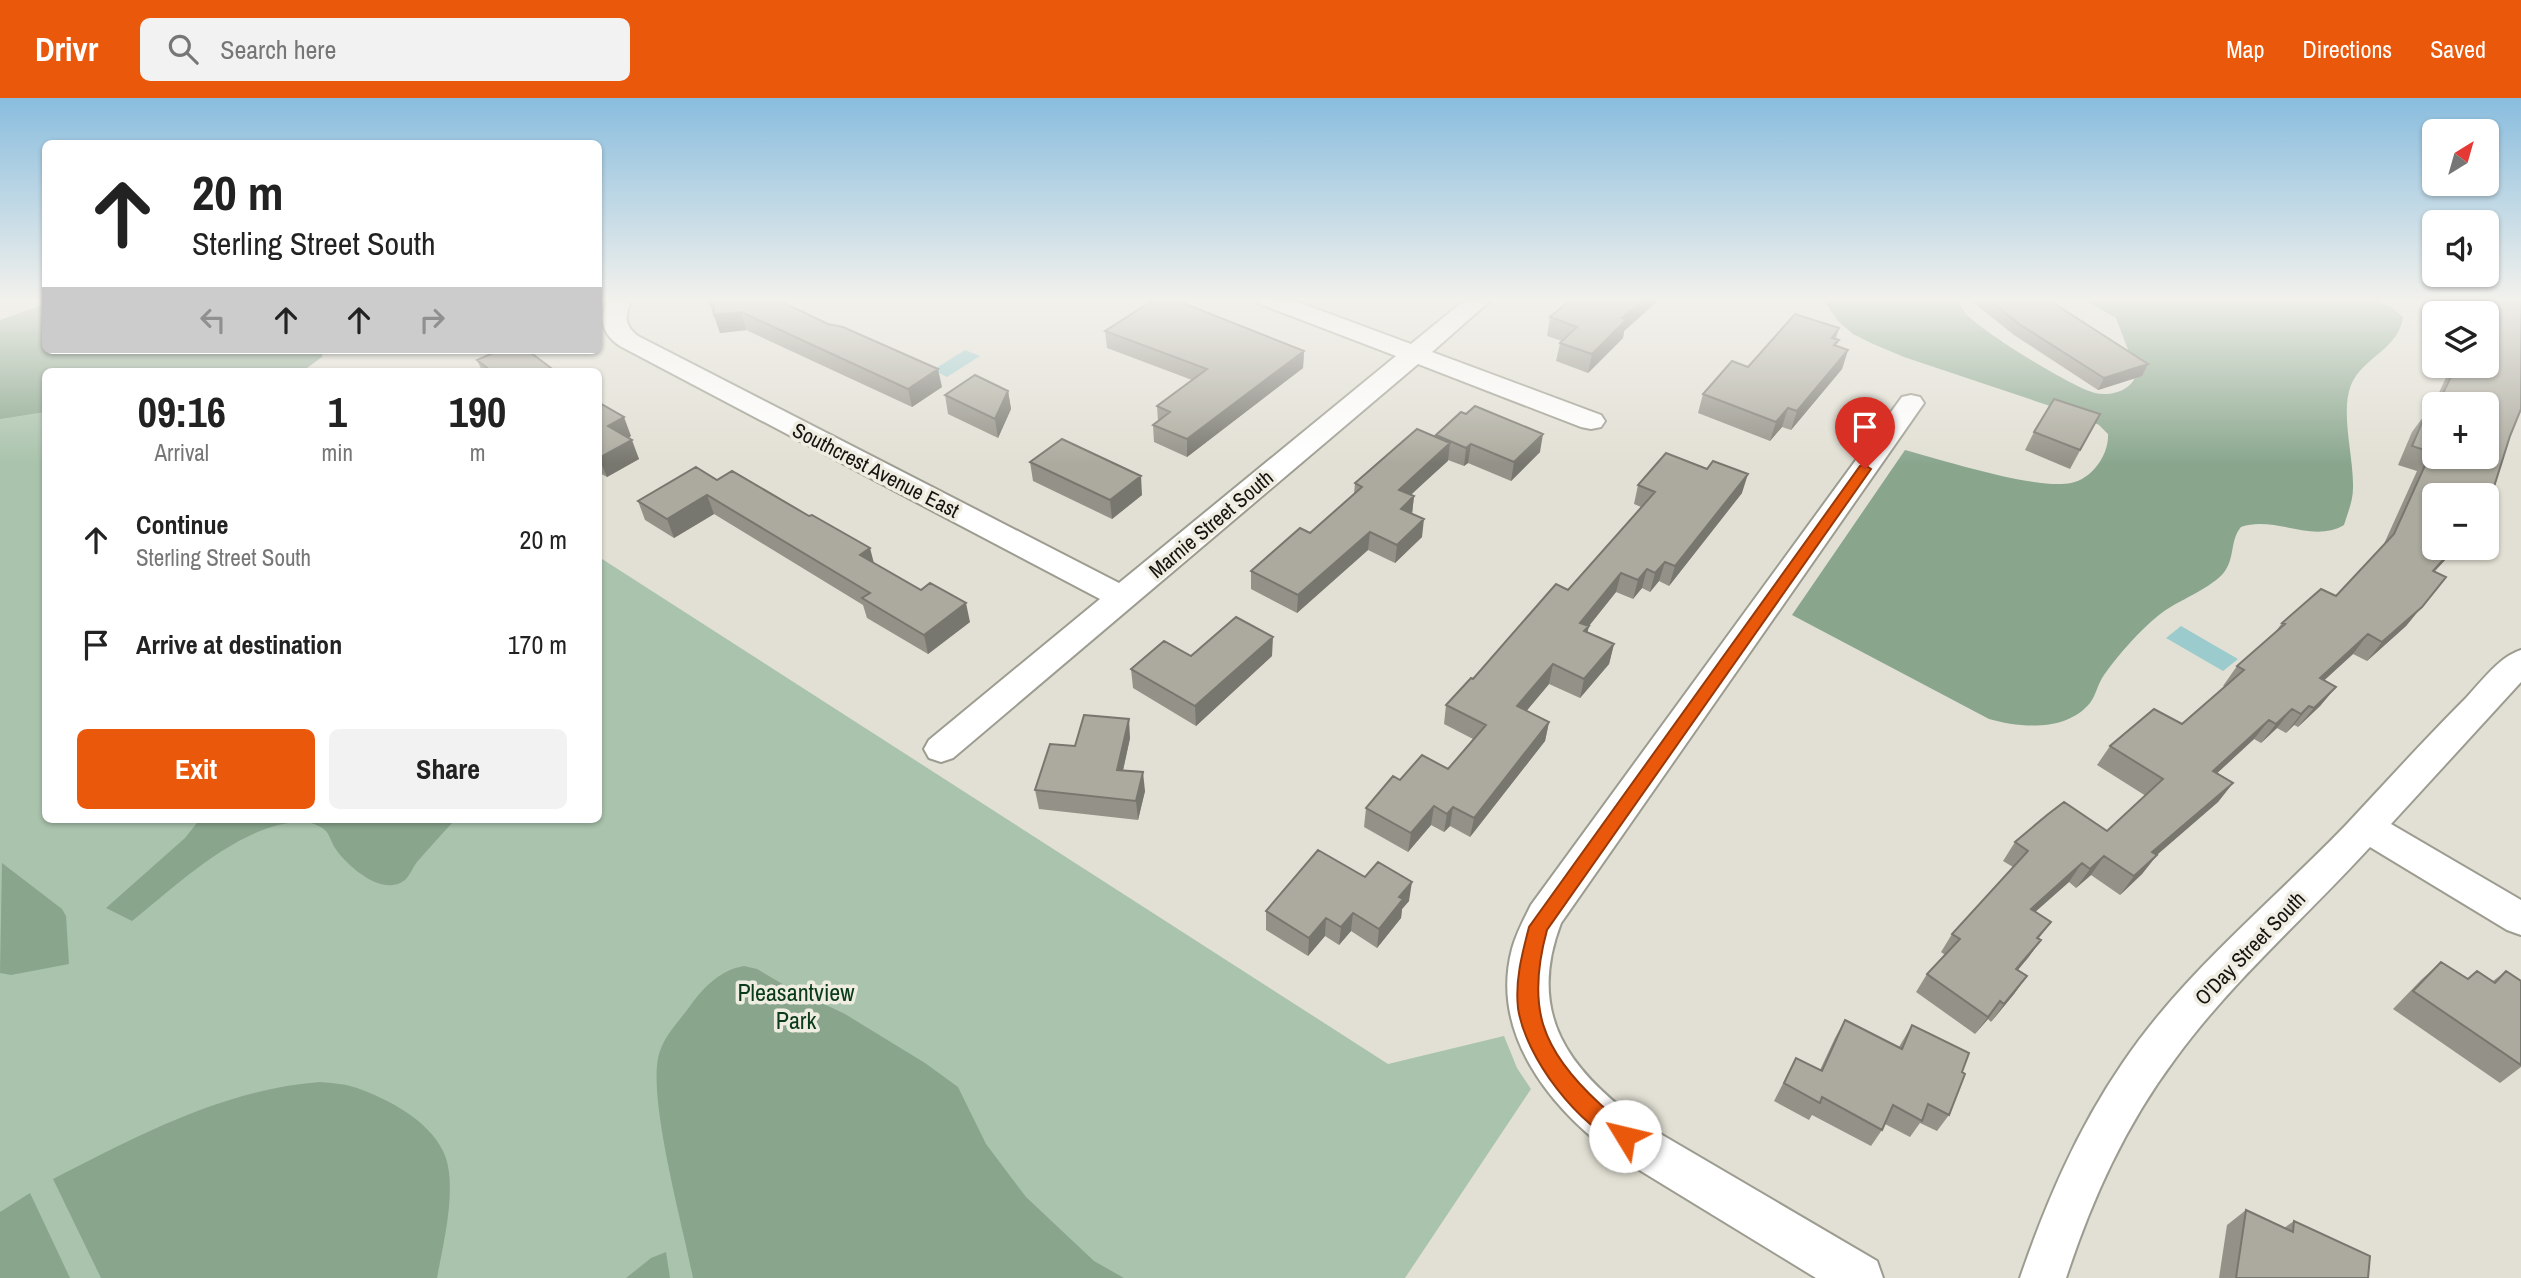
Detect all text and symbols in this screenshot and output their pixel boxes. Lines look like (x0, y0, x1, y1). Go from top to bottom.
search box (140, 18, 630, 81)
text: Drivr (35, 27, 98, 71)
icon: search (164, 30, 202, 68)
text: Search here (220, 32, 336, 67)
text: Map (2226, 33, 2264, 65)
text: Directions (2302, 33, 2392, 65)
text: Saved (2430, 33, 2486, 65)
north arrow (2422, 119, 2499, 196)
map controls (2422, 119, 2499, 560)
text: 20 m (192, 159, 284, 225)
icon: ahead (77, 168, 168, 259)
button: sound (2422, 210, 2499, 287)
text: Sterling Street South (192, 222, 436, 265)
icon: left (194, 301, 232, 339)
icon: ahead (267, 301, 305, 339)
icon: ahead (340, 301, 378, 339)
icon: right (413, 301, 451, 339)
button: layers (2422, 301, 2499, 378)
text: 09:16 (138, 384, 226, 440)
text: 1 (328, 384, 347, 440)
text: 190 (449, 384, 506, 440)
button: + (2422, 392, 2499, 469)
pin (1835, 397, 1895, 469)
icon: arrive (1846, 408, 1884, 446)
street label: Southcrest Avenue East (788, 415, 965, 525)
text: Arrival (155, 437, 209, 468)
text: min (322, 437, 353, 468)
text: m (470, 437, 485, 468)
street label: Marnie Street South (1143, 463, 1279, 585)
button: − (2422, 483, 2499, 560)
text: Continue (136, 507, 228, 542)
icon: ahead (77, 521, 115, 559)
text: 20 m (520, 522, 567, 557)
text: Sterling Street South (136, 542, 311, 573)
icon: arrive (77, 626, 115, 664)
text: Arrive at destination (136, 627, 342, 662)
text: 170 m (508, 627, 567, 662)
button: Exit (77, 729, 315, 809)
button: Share (329, 729, 567, 809)
street label: O'Day Street South (2188, 885, 2312, 1011)
park label: Pleasantview Park (737, 976, 855, 1036)
position arrow (1588, 1099, 1662, 1173)

